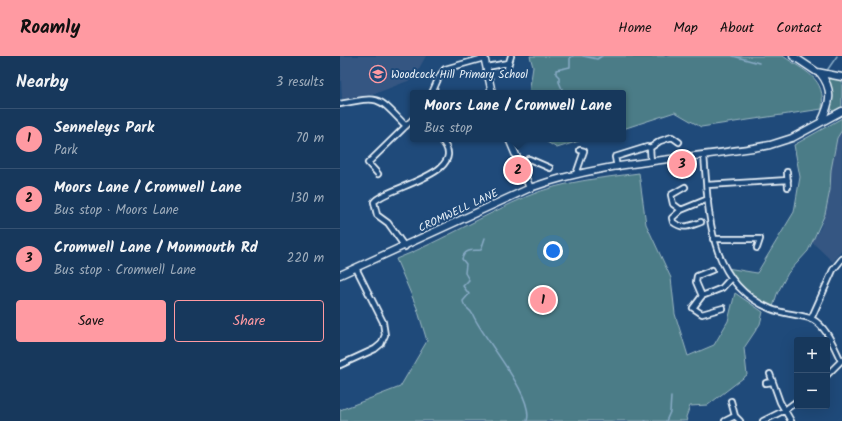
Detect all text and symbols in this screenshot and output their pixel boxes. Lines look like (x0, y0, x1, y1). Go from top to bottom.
text: Roamly (20, 13, 80, 43)
text: Home (618, 17, 652, 39)
text: Map (674, 17, 698, 39)
text: About (720, 17, 754, 39)
text: Contact (776, 17, 822, 39)
school or university icon: Woodcock Hill Primary School (368, 64, 388, 84)
place label: Woodcock Hill Primary School (391, 66, 528, 84)
text: Nearby (16, 69, 68, 96)
text: 3 results (276, 72, 324, 93)
popup (410, 90, 626, 142)
text: Moors Lane / Cromwell Lane (424, 94, 612, 118)
text: Senneleys Park (54, 116, 154, 140)
text: Bus stop (424, 118, 472, 139)
text: 1 (27, 128, 31, 149)
text: 70 m (296, 128, 324, 149)
text: Park (54, 140, 78, 161)
pin: 3 (669, 149, 695, 179)
pin: 2 (505, 155, 531, 185)
text: Moors Lane / Cromwell Lane (54, 176, 242, 200)
street label: CROMWELL LANE (415, 184, 502, 237)
text: 2 (25, 188, 33, 209)
text: 130 m (290, 188, 324, 209)
text: Bus stop · Moors Lane (54, 200, 179, 221)
text: Cromwell Lane / Monmouth Rd (54, 236, 258, 260)
your location (543, 241, 563, 261)
text: 3 (25, 248, 33, 269)
text: 220 m (287, 248, 324, 269)
text: Bus stop · Cromwell Lane (54, 260, 196, 281)
pin: 1 (530, 285, 556, 315)
button: Save (16, 300, 166, 342)
button: Share (174, 300, 324, 342)
map controls (794, 337, 830, 409)
button: + (794, 337, 830, 373)
button: − (794, 373, 830, 409)

